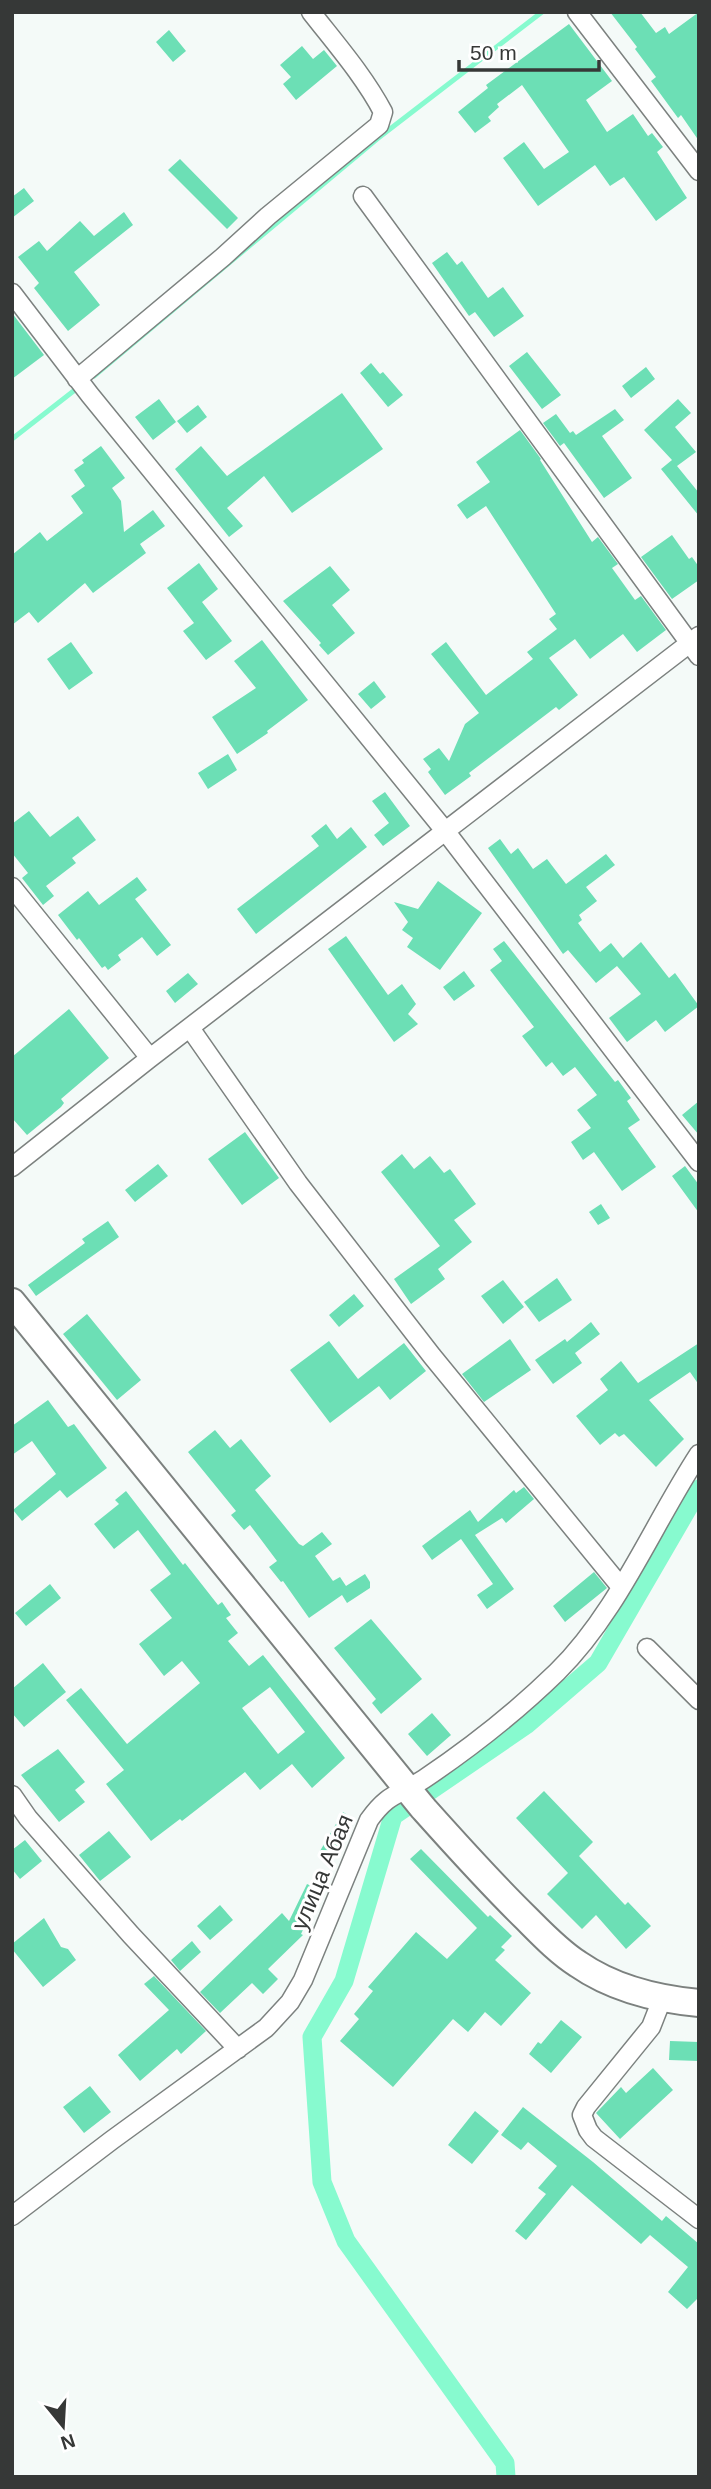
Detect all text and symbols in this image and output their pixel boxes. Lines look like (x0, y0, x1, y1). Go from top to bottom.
scale bar (459, 28, 599, 72)
text: 50 m (470, 41, 517, 64)
street label: улица Абая (286, 1810, 358, 1934)
north arrow (28, 2391, 98, 2461)
text: N (58, 2430, 78, 2454)

